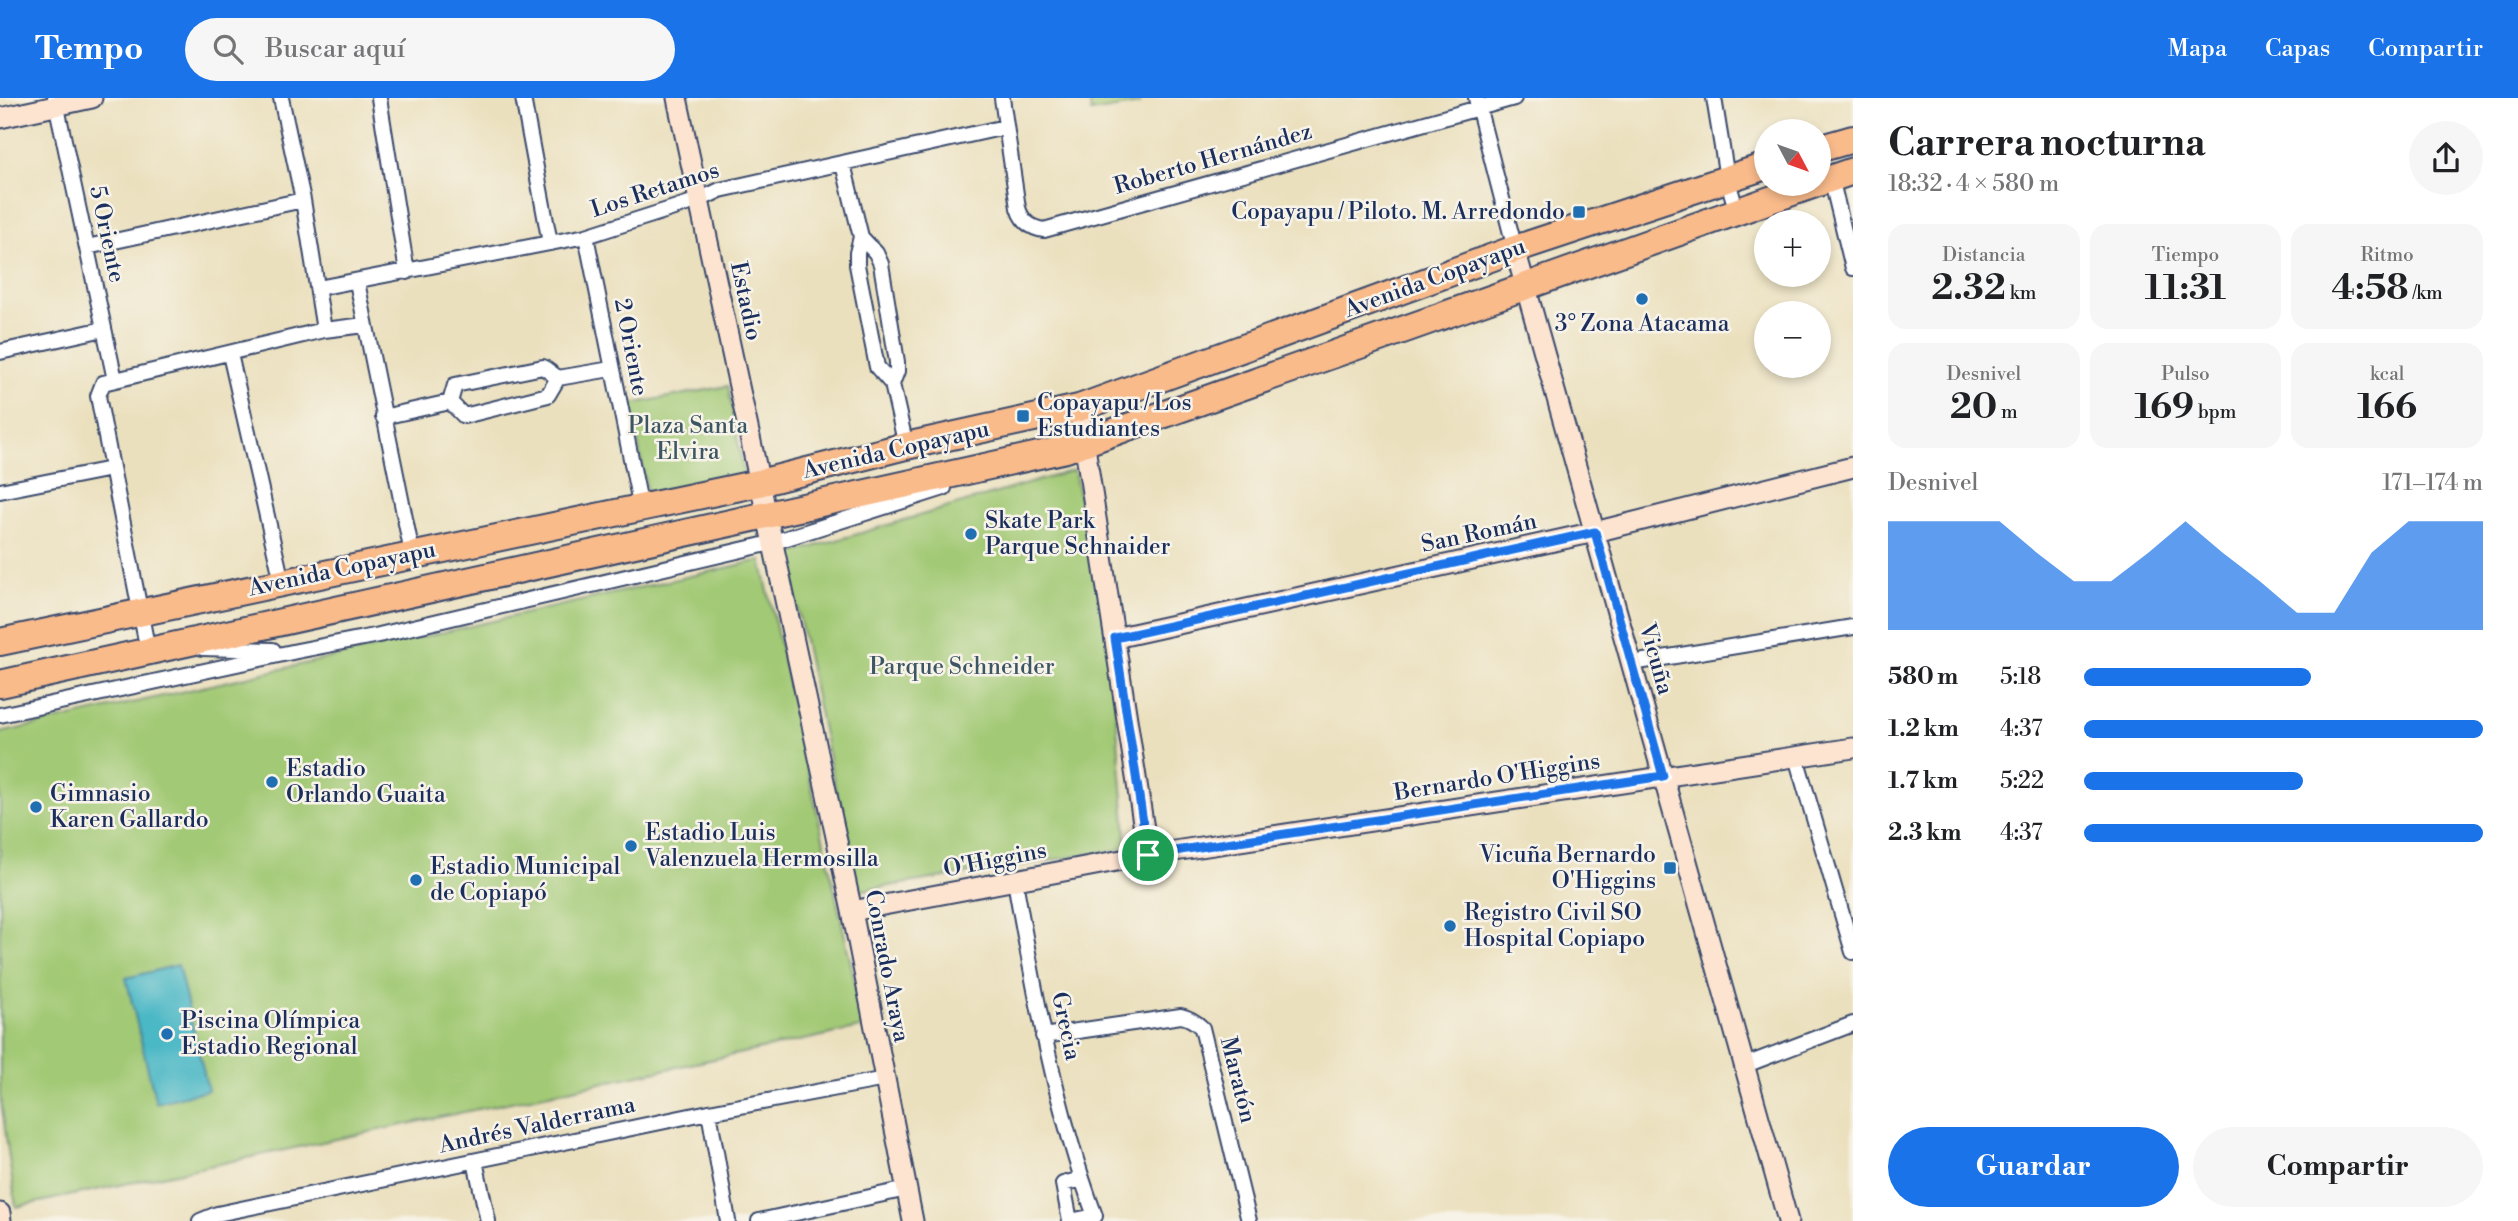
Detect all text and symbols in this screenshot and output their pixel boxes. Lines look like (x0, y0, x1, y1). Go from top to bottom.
search box (185, 18, 675, 81)
text: Tempo (35, 29, 143, 70)
icon: search (209, 30, 247, 68)
text: Buscar aquí (265, 33, 405, 65)
text: Mapa (2168, 34, 2227, 64)
text: Capas (2265, 34, 2330, 64)
text: Compartir (2368, 34, 2483, 64)
street label: Roberto Hernández (1111, 117, 1315, 201)
north arrow (1754, 119, 1830, 196)
map controls (1754, 119, 1831, 378)
text: Carrera nocturna (1888, 120, 2206, 167)
button: share (2409, 121, 2483, 195)
street label: Los Retamos (587, 156, 723, 224)
text: 18:32 · 4 × 580 m (1888, 170, 2059, 198)
street label: 5 Oriente (83, 183, 131, 285)
place label: Copayapu / Piloto. M. Arredondo (1231, 198, 1565, 226)
marker: Copayapu / Piloto. M. Arredondo (1571, 204, 1587, 220)
button: + (1754, 210, 1831, 287)
street label: Avenida Copayapu (1340, 232, 1529, 324)
text: Distancia (1942, 243, 2025, 267)
text: Tiempo (2152, 243, 2219, 267)
text: Ritmo (2361, 243, 2414, 267)
street label: Estadio (724, 259, 768, 343)
text: 2.32 (1931, 267, 2006, 310)
text: 11:31 (2145, 267, 2226, 310)
text: 4:58 (2332, 267, 2409, 310)
text: km (2006, 281, 2036, 305)
text: /km (2409, 281, 2443, 305)
marker: 3° Zona Atacama (1634, 291, 1650, 307)
street label: 2 Oriente (608, 296, 654, 398)
button: − (1754, 301, 1831, 378)
place label: 3° Zona Atacama (1555, 310, 1730, 338)
text: Desnivel (1947, 362, 2021, 386)
text: Pulso (2161, 362, 2210, 386)
text: kcal (2370, 362, 2404, 386)
text: 20 (1950, 386, 1997, 429)
text: 169 (2134, 386, 2194, 429)
text: 166 (2357, 386, 2417, 429)
place label: Copayapu / Los Estudiantes (1037, 389, 1192, 443)
text: m (1997, 400, 2018, 424)
text: bpm (2194, 400, 2237, 424)
marker: Copayapu / Los Estudiantes (1015, 408, 1031, 424)
park label: Plaza Santa Elvira (628, 412, 749, 466)
street label: Avenida Copayapu (799, 415, 992, 485)
text: Desnivel (1888, 469, 1978, 497)
text: 171–174 m (2382, 469, 2483, 497)
place label: Skate Park Parque Schnaider (985, 507, 1171, 561)
street label: San Román (1419, 507, 1540, 559)
marker: Skate Park Parque Schnaider (963, 526, 979, 542)
street label: Avenida Copayapu (245, 535, 438, 603)
street label: Vicuña (1632, 619, 1680, 698)
park label: Parque Schneider (869, 653, 1055, 681)
text: 580 m (1888, 663, 1958, 691)
text: 5:18 (2000, 663, 2041, 691)
text: 1.2 km (1888, 715, 1959, 743)
text: 4:37 (2000, 715, 2043, 743)
street label: Bernardo O'Higgins (1391, 747, 1602, 807)
place label: Estadio Orlando Guaita (286, 755, 446, 809)
text: 1.7 km (1888, 767, 1958, 795)
text: 5:22 (2000, 767, 2044, 795)
marker: Estadio Orlando Guaita (264, 774, 280, 790)
place label: Gimnasio Karen Gallardo (50, 780, 209, 834)
marker: Gimnasio Karen Gallardo (28, 799, 44, 815)
place label: Estadio Luis Valenzuela Hermosilla (644, 819, 879, 873)
text: 2.3 km (1888, 819, 1961, 847)
text: 4:37 (2000, 819, 2043, 847)
pin (1118, 825, 1178, 885)
street label: O'Higgins (941, 836, 1049, 884)
icon: arrive (1129, 836, 1167, 874)
marker: Estadio Luis Valenzuela Hermosilla (623, 838, 639, 854)
place label: Vicuña Bernardo O'Higgins (1478, 841, 1656, 895)
place label: Estadio Municipal de Copiapó (430, 853, 620, 907)
marker: Vicuña Bernardo O'Higgins (1662, 860, 1678, 876)
marker: Estadio Municipal de Copiapó (408, 872, 424, 888)
street label: Conrado Araya (859, 888, 916, 1045)
place label: Registro Civil SO Hospital Copiapo (1464, 899, 1645, 953)
marker: Registro Civil SO Hospital Copiapo (1442, 918, 1458, 934)
street label: Grecia (1045, 989, 1087, 1063)
place label: Piscina Olímpica Estadio Regional (181, 1007, 361, 1061)
marker: Piscina Olímpica Estadio Regional (159, 1026, 175, 1042)
street label: Maratón (1214, 1034, 1262, 1126)
street label: Andrés Valderrama (435, 1090, 638, 1160)
button: Guardar (1888, 1127, 2179, 1207)
button: Compartir (2193, 1127, 2483, 1207)

